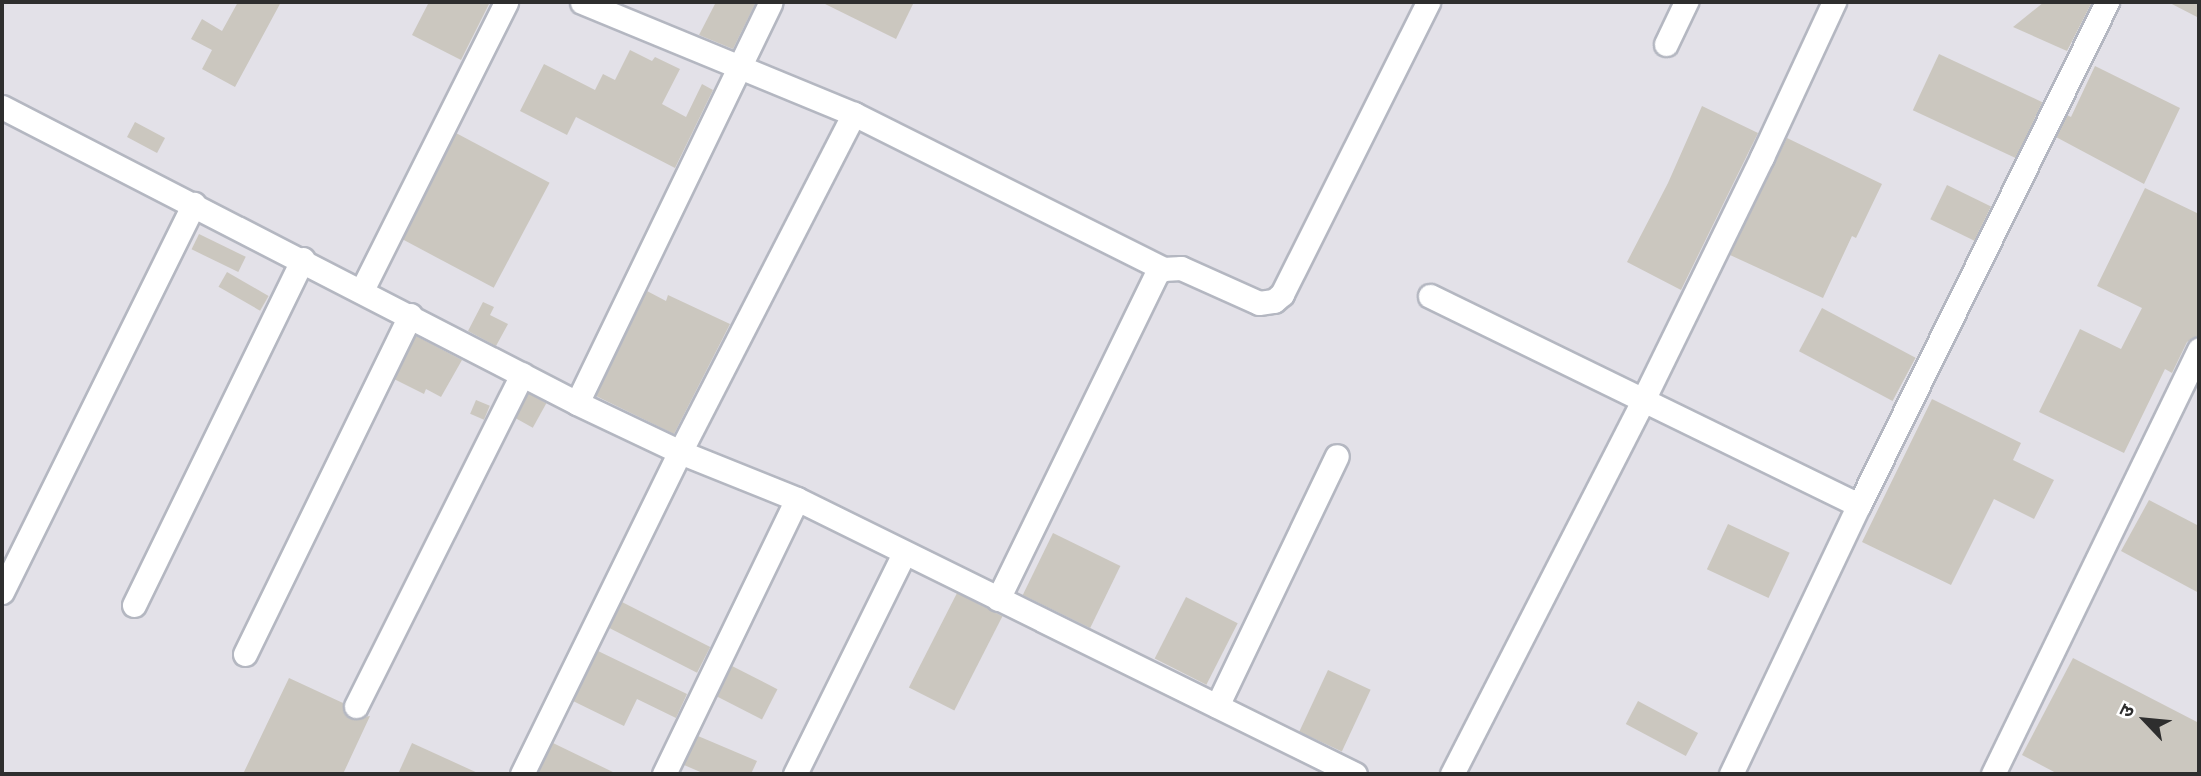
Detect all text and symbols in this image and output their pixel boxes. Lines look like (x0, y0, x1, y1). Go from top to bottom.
north arrow (2110, 685, 2180, 755)
text: उ (2113, 701, 2138, 721)

